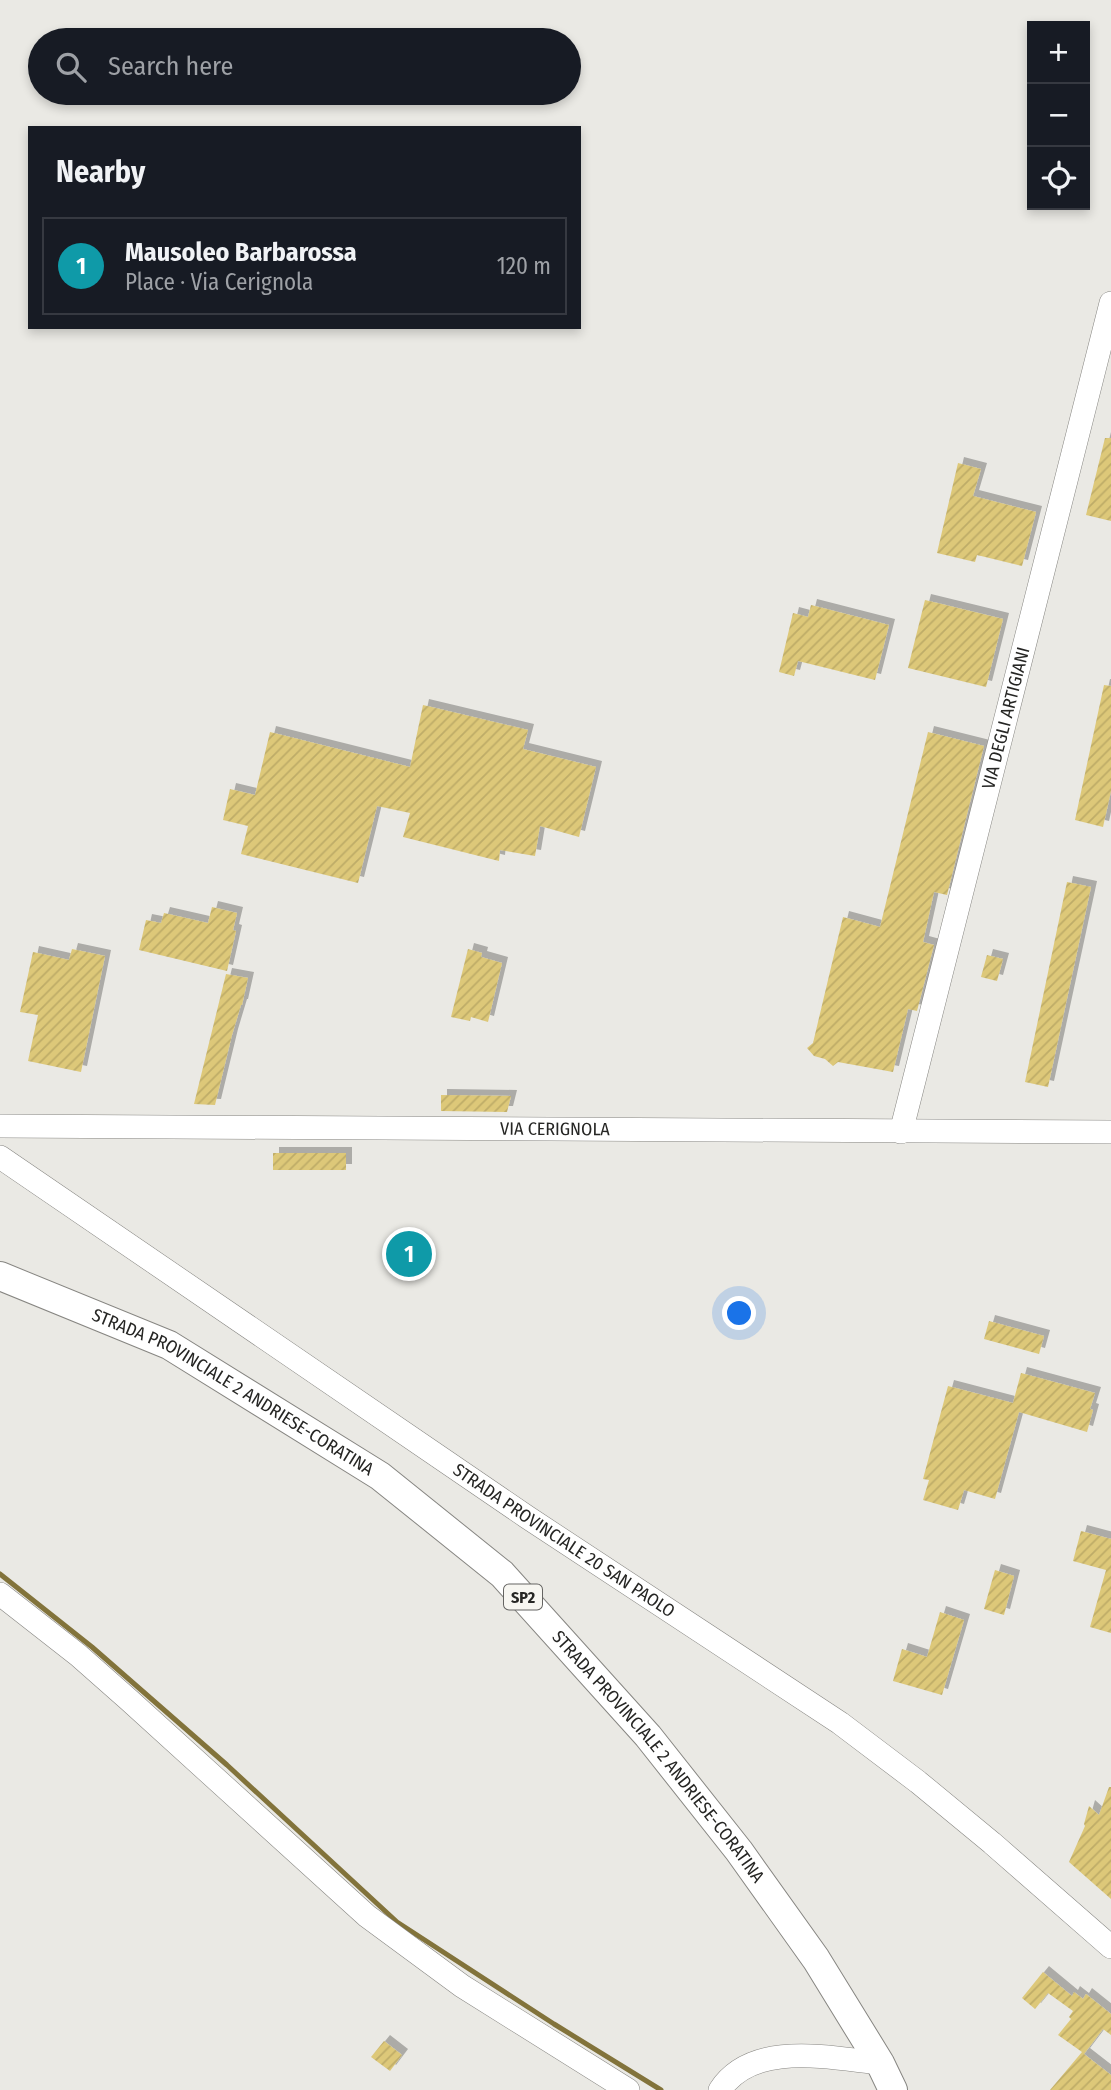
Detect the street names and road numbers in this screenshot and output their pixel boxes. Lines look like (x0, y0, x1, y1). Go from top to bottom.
street label: VIA DEGLI ARTIGIANI (977, 645, 1034, 791)
street label: VIA CERIGNOLA (500, 1118, 610, 1140)
street label: STRADA PROVINCIALE 2 ANDRIESE-CORATINA (89, 1304, 378, 1481)
street label: STRADA PROVINCIALE 20 SAN PAOLO (449, 1459, 679, 1622)
road number: SP2 (504, 1584, 542, 1610)
street label: STRADA PROVINCIALE 2 ANDRIESE-CORATINA (548, 1626, 769, 1887)

